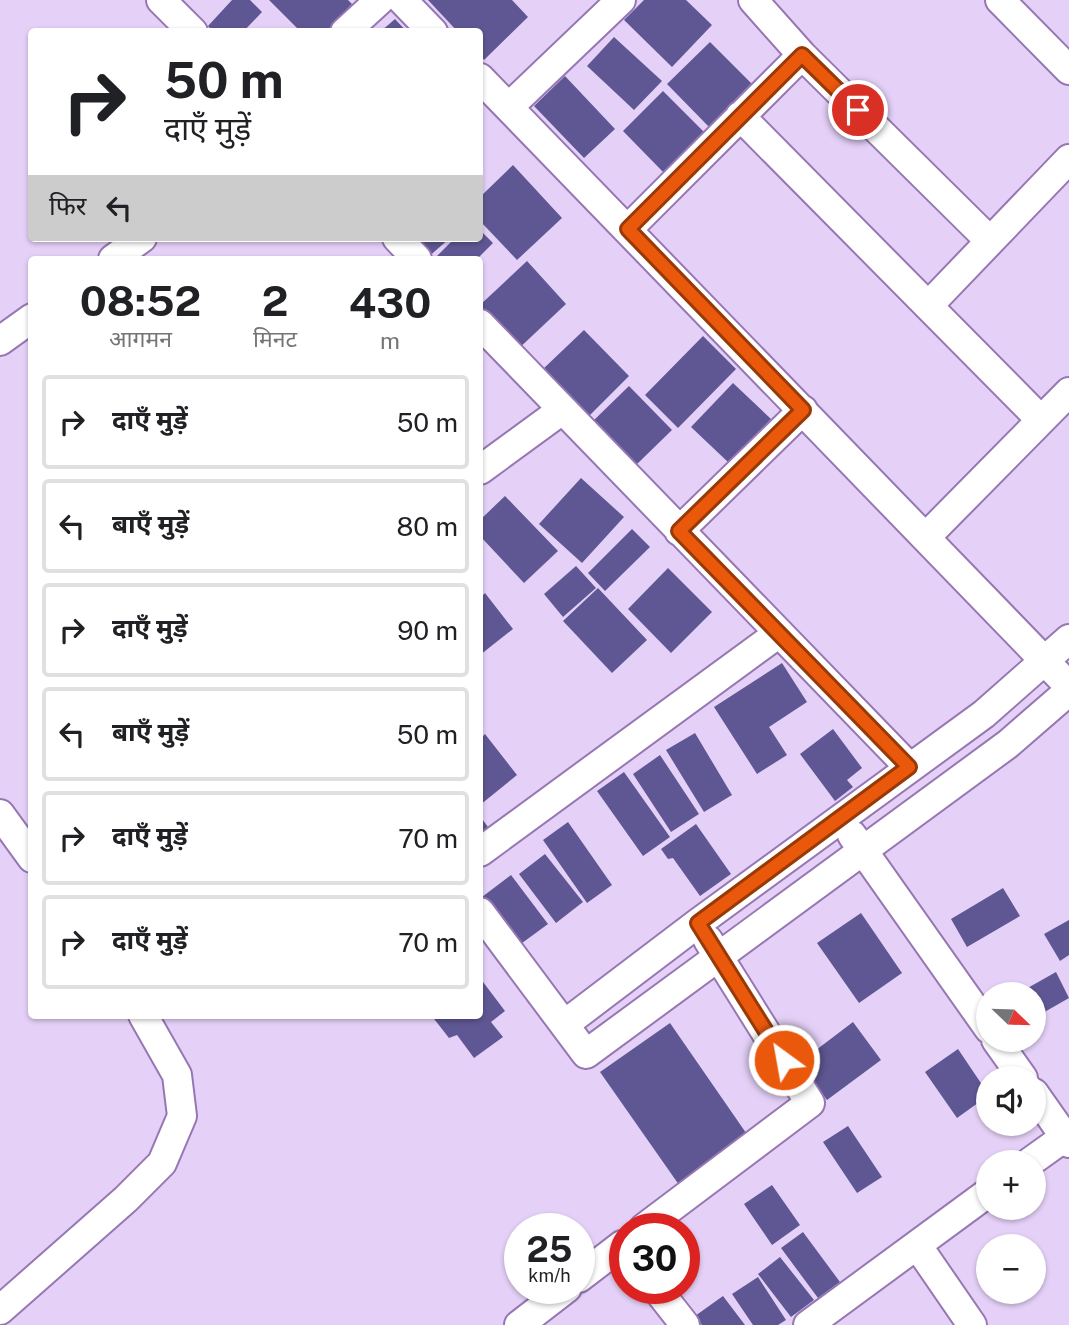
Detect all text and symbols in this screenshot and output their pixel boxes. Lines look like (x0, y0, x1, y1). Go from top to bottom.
text: 50 m (164, 51, 284, 109)
icon: right (49, 56, 140, 147)
pin (828, 80, 888, 140)
icon: arrive (839, 91, 877, 129)
text: दाएँ मुड़ें (164, 110, 251, 147)
icon: left (100, 189, 138, 227)
text: फिर (49, 190, 86, 221)
text: 08:52 (80, 276, 201, 325)
text: 2 (262, 276, 288, 325)
text: 430 (349, 278, 431, 327)
text: आगमन (109, 325, 172, 352)
text: मिनट (253, 325, 297, 352)
text: m (380, 327, 400, 354)
icon: right (53, 403, 91, 441)
text: दाएँ मुड़ें (112, 404, 188, 435)
text: 50 m (397, 407, 458, 438)
icon: left (53, 507, 91, 545)
text: बाएँ मुड़ें (112, 508, 189, 539)
text: 80 m (397, 511, 458, 542)
icon: right (53, 611, 91, 649)
text: दाएँ मुड़ें (112, 612, 188, 643)
text: 90 m (397, 615, 458, 646)
icon: left (53, 715, 91, 753)
text: बाएँ मुड़ें (112, 716, 189, 747)
text: 50 m (397, 719, 458, 750)
icon: right (53, 819, 91, 857)
text: दाएँ मुड़ें (112, 820, 188, 851)
text: 70 m (398, 823, 458, 854)
icon: right (53, 923, 91, 961)
text: दाएँ मुड़ें (112, 924, 188, 955)
text: 70 m (398, 927, 458, 958)
north arrow (976, 982, 1046, 1052)
map controls (976, 982, 1046, 1304)
position arrow (747, 1023, 821, 1097)
button: sound (976, 1066, 1046, 1136)
button: + (976, 1150, 1046, 1220)
speed limit sign: 30 (609, 1213, 700, 1304)
text: 25 (527, 1229, 572, 1270)
button: − (976, 1234, 1046, 1304)
text: km/h (528, 1265, 571, 1286)

